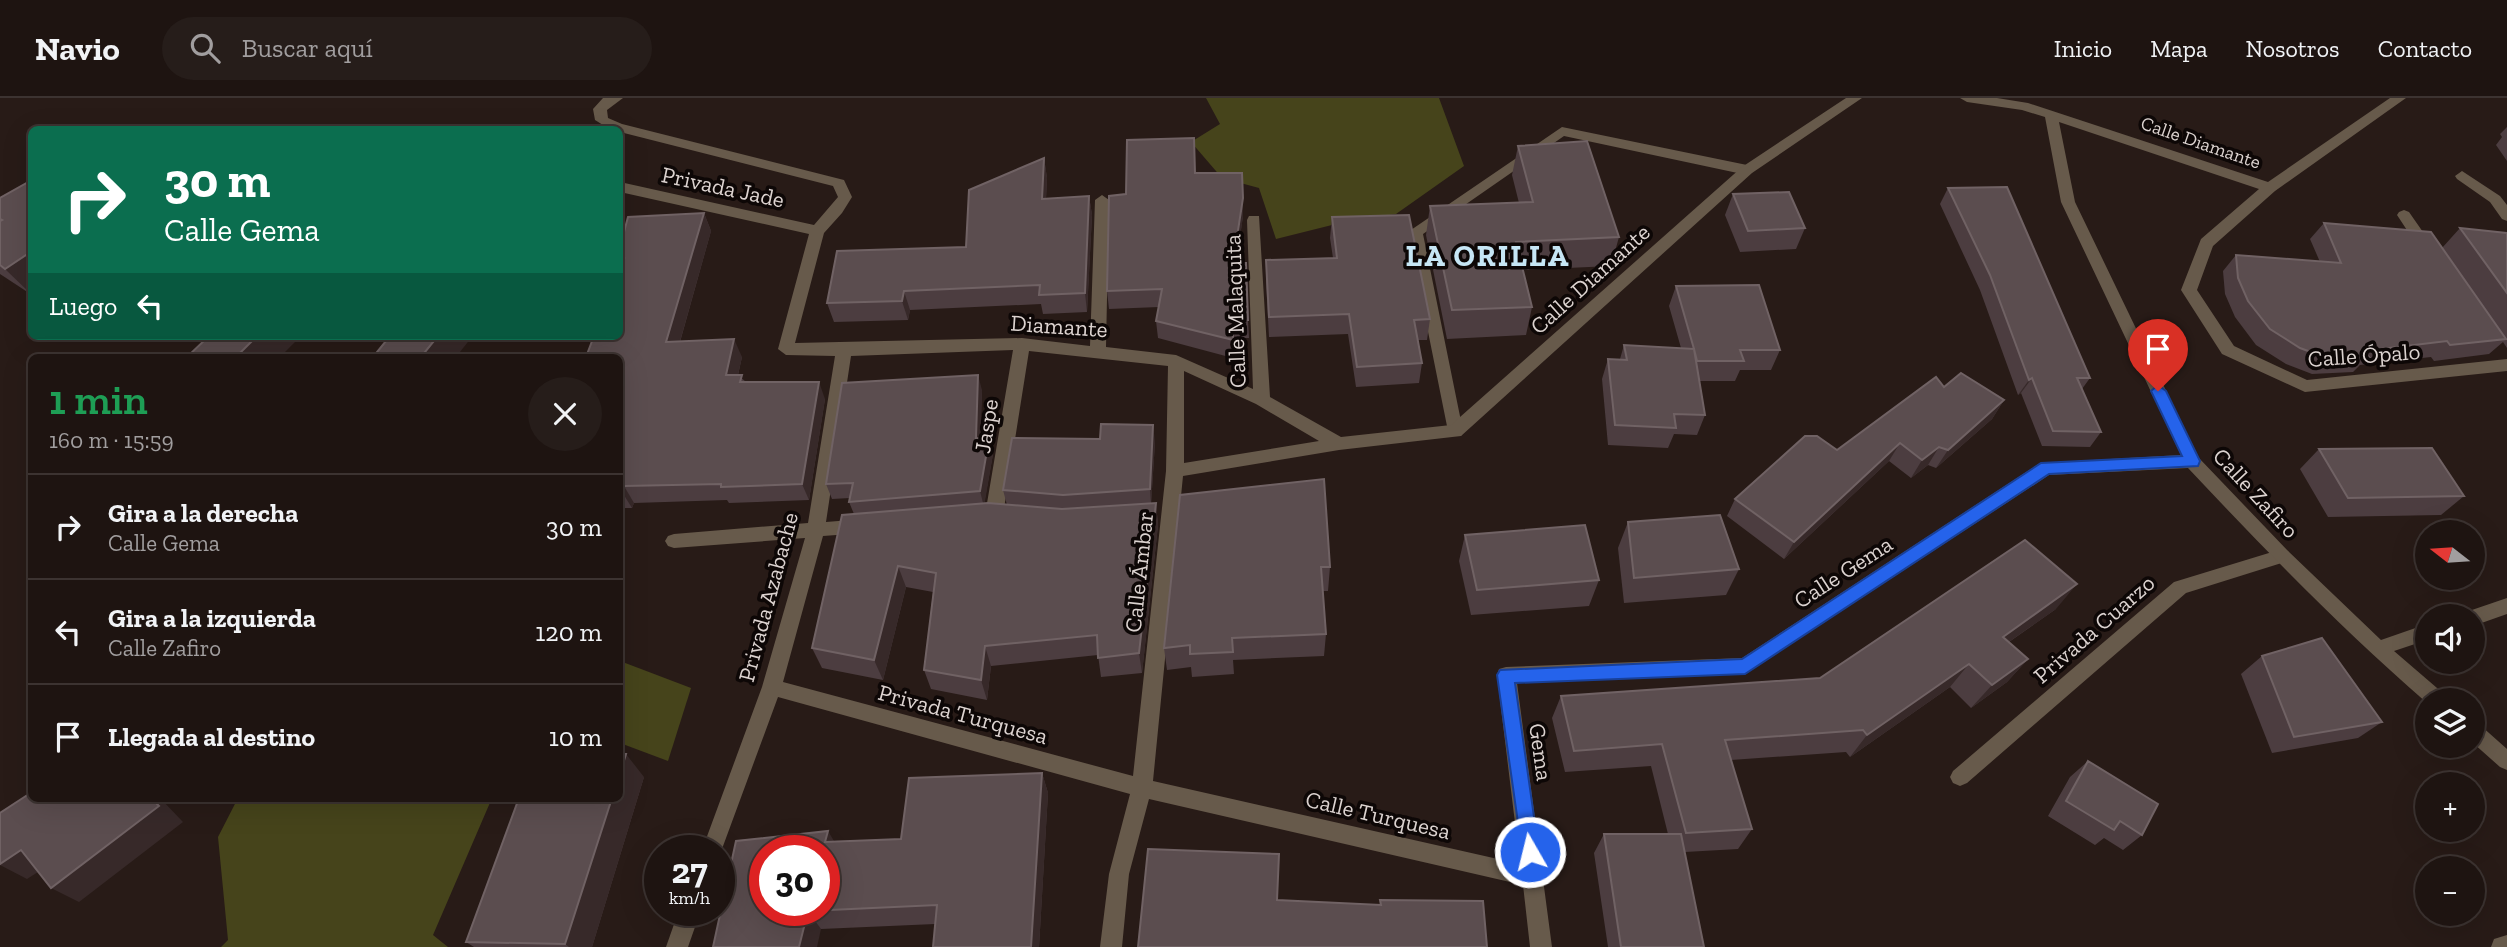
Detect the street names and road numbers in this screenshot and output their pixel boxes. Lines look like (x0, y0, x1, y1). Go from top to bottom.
street label: Calle Diamante (2138, 111, 2264, 174)
street label: Privada Jade (659, 160, 787, 214)
street label: Calle Diamante (1524, 218, 1656, 340)
street label: Calle Malaquita (1218, 234, 1252, 388)
street label: Diamante (1010, 309, 1108, 343)
street label: Calle Ópalo (2307, 337, 2421, 373)
street label: Jaspe (968, 397, 1004, 455)
street label: Calle Zafiro (2207, 442, 2305, 544)
street label: Privada Azabache (732, 509, 804, 685)
street label: Calle Ámbar (1119, 510, 1159, 634)
street label: Calle Gema (1788, 530, 1898, 614)
street label: Privada Cuarzo (2028, 569, 2160, 689)
street label: Privada Turquesa (875, 678, 1051, 750)
street label: Gema (1523, 721, 1559, 783)
street label: Calle Turquesa (1303, 785, 1453, 845)

